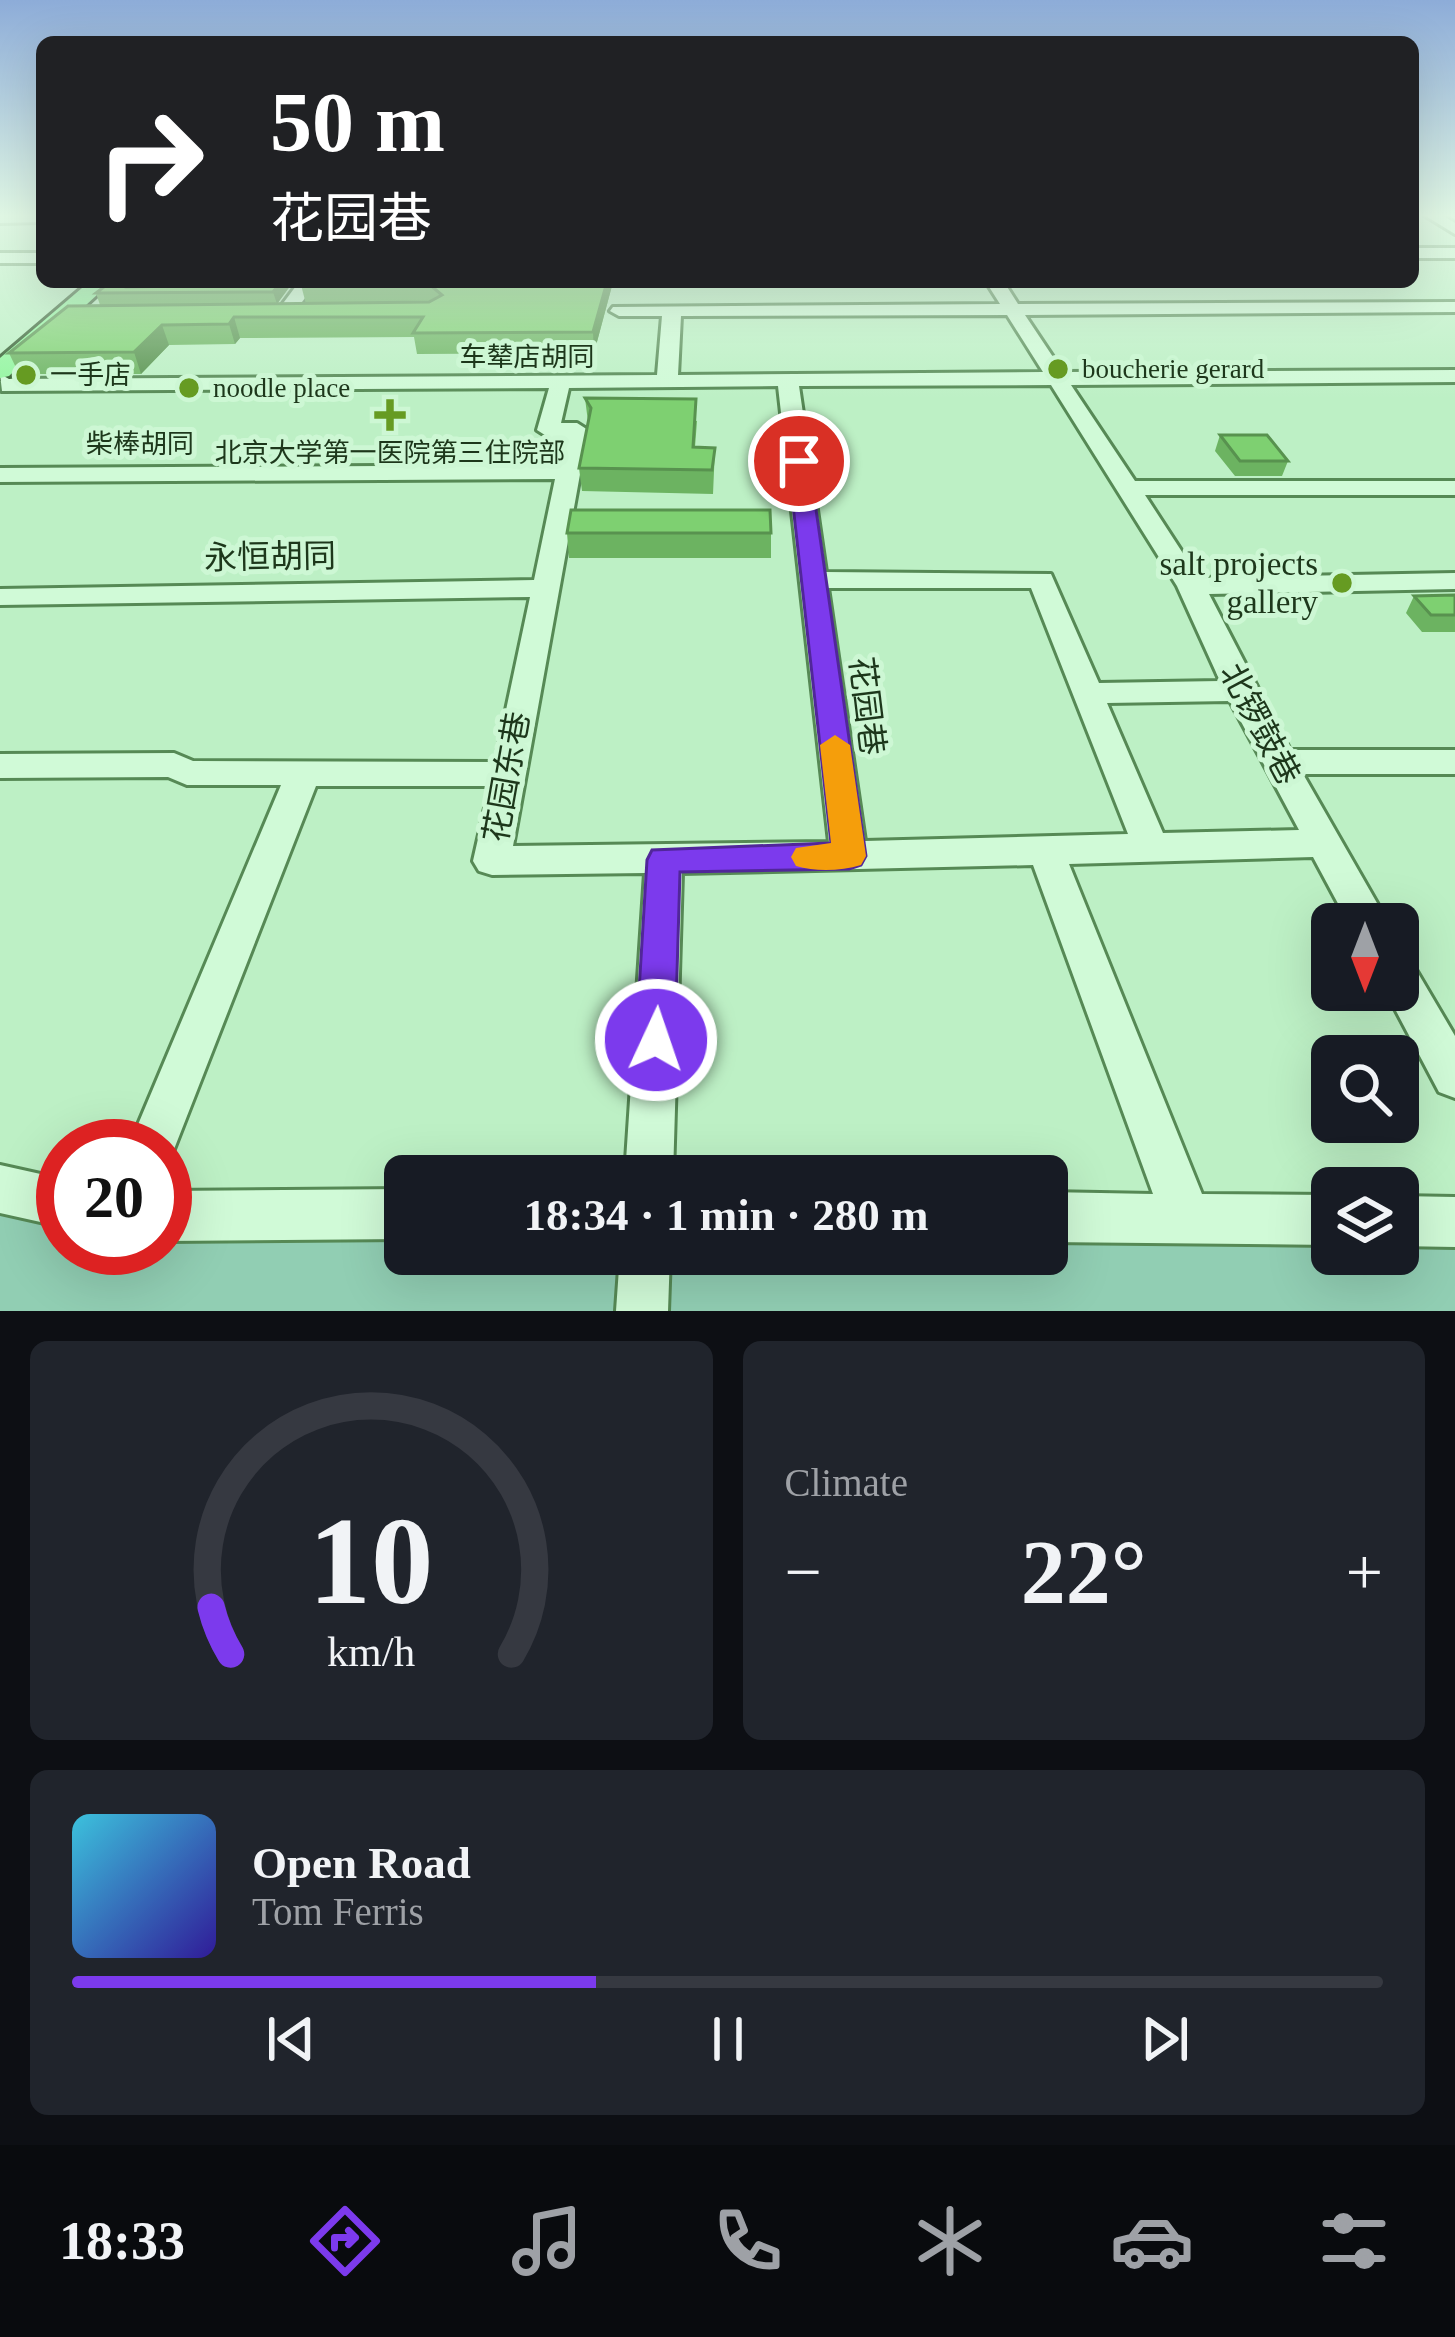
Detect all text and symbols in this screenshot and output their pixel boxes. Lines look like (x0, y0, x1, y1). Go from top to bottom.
text: 50 m (270, 76, 445, 169)
icon: right (72, 84, 228, 240)
text: 花园巷 (270, 189, 432, 249)
street label: 车辇店胡同 (460, 342, 595, 372)
place label: boucherie gerard (1082, 354, 1265, 384)
marker: boucherie gerard (1045, 356, 1071, 382)
place label: 一手店 (50, 360, 131, 390)
marker: 一手店 (13, 362, 39, 388)
place label: noodle place (213, 373, 350, 403)
marker: noodle place (176, 375, 202, 401)
marker: 北京大学第一医院第三住院部 (374, 399, 406, 431)
pin (748, 410, 850, 512)
icon: arrive (766, 428, 832, 494)
street label: 柴棒胡同 (86, 429, 194, 459)
place label: 北京大学第一医院第三住院部 (215, 438, 566, 468)
street label: 永恒胡同 (204, 538, 336, 576)
place label: salt projects gallery (1159, 546, 1318, 620)
marker: salt projects gallery (1329, 570, 1355, 596)
street label: 花园巷 (843, 655, 891, 757)
street label: 北锣鼓巷 (1213, 657, 1307, 791)
street label: 花园东巷 (478, 709, 536, 845)
north arrow (1311, 903, 1419, 1011)
map controls (1311, 903, 1419, 1275)
position arrow (593, 977, 719, 1103)
button: search (1311, 1035, 1419, 1143)
speed limit sign: 20 (36, 1119, 192, 1275)
button: layers (1311, 1167, 1419, 1275)
text: 18:34 · 1 min · 280 m (524, 1190, 929, 1240)
text: Climate (785, 1461, 908, 1504)
text: 10 (309, 1492, 434, 1630)
text: 22° (1021, 1523, 1147, 1622)
text: − (785, 1535, 822, 1608)
text: + (1346, 1535, 1383, 1608)
text: km/h (327, 1627, 415, 1674)
text: Open Road (252, 1838, 471, 1888)
text: Tom Ferris (252, 1890, 424, 1933)
icon: previous (258, 2006, 324, 2072)
icon: pause (695, 2006, 761, 2072)
icon: next (1132, 2006, 1198, 2072)
icon: directions (303, 2199, 387, 2283)
icon: music (505, 2199, 589, 2283)
icon: phone (706, 2199, 790, 2283)
icon: climate (908, 2199, 992, 2283)
icon: car (1110, 2199, 1194, 2283)
icon: filters (1312, 2199, 1396, 2283)
text: 18:33 (59, 2211, 185, 2271)

